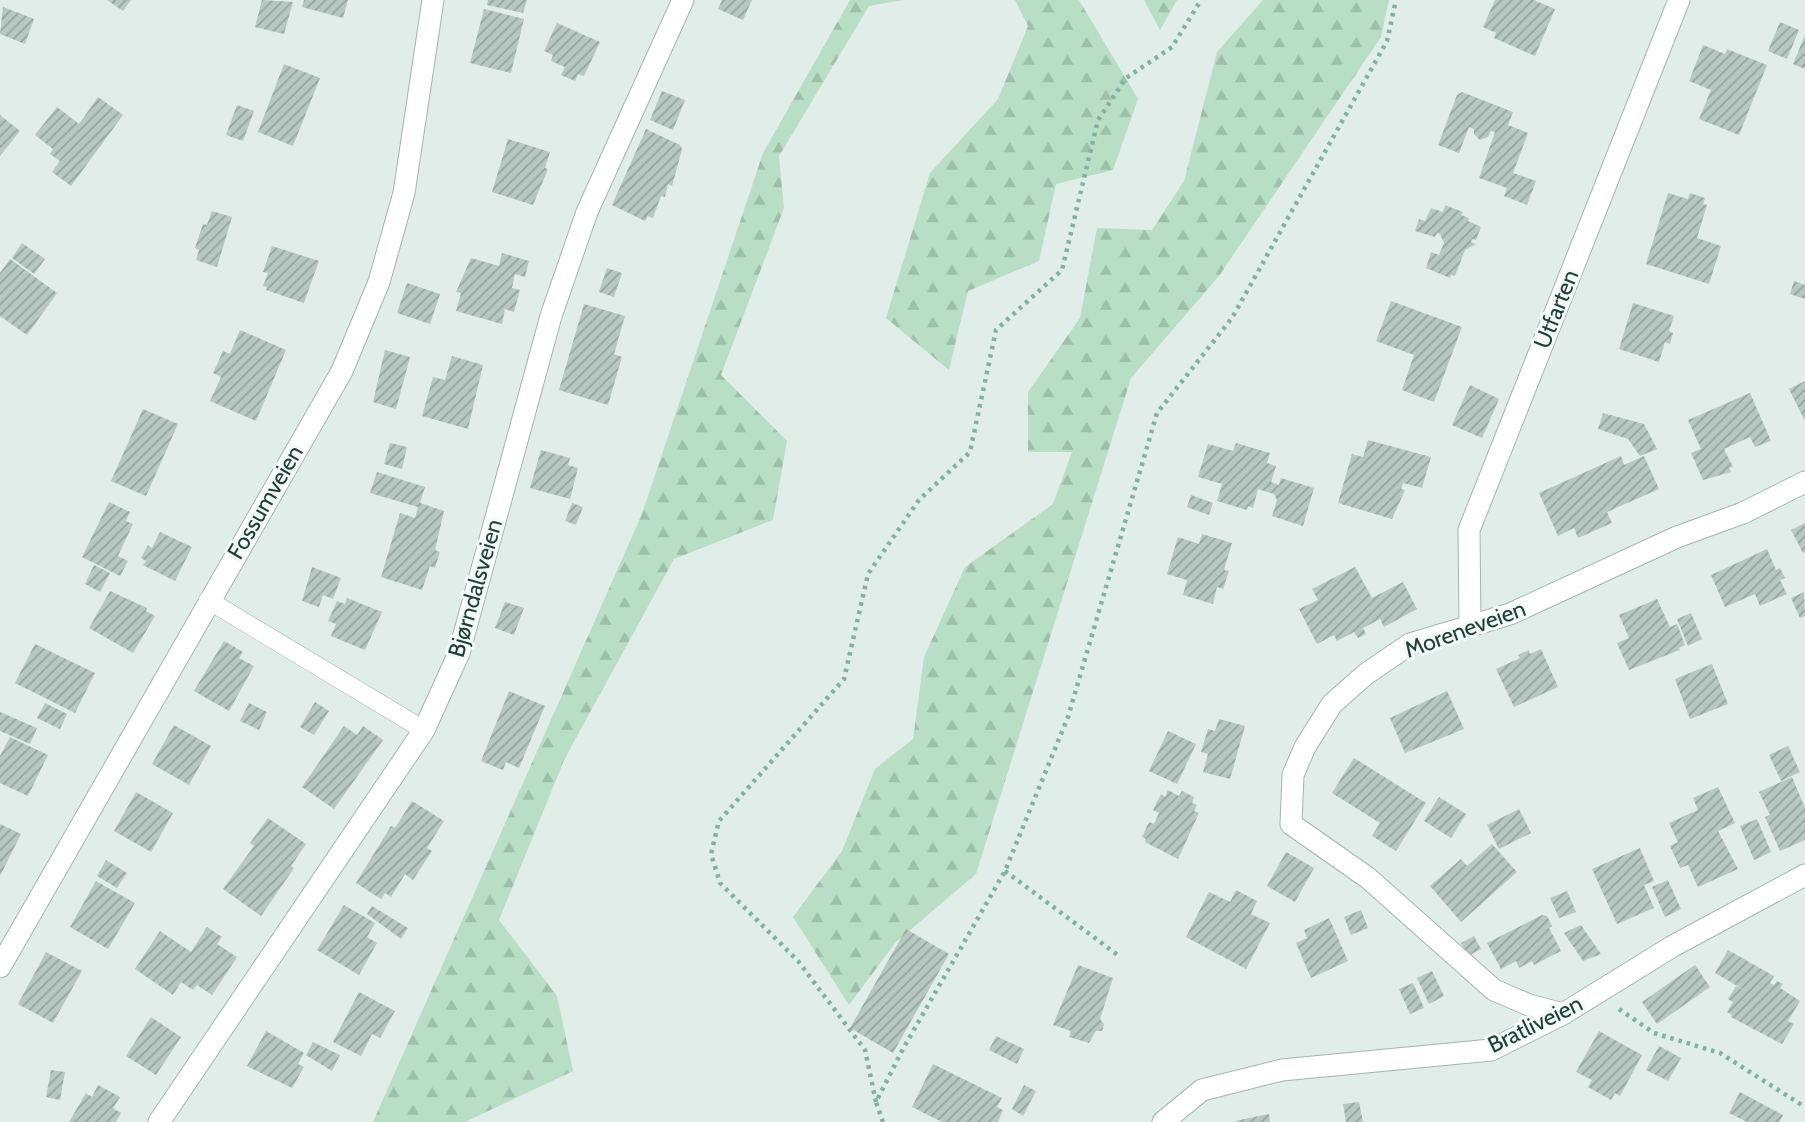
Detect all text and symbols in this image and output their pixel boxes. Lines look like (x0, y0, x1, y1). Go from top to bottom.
street label: Utfarten (1528, 266, 1584, 352)
street label: Fossumveien (221, 440, 309, 564)
street label: Bjørndalsveien (442, 516, 508, 660)
street label: Moreneveien (1401, 594, 1529, 664)
street label: Bratliveien (1483, 989, 1587, 1059)

